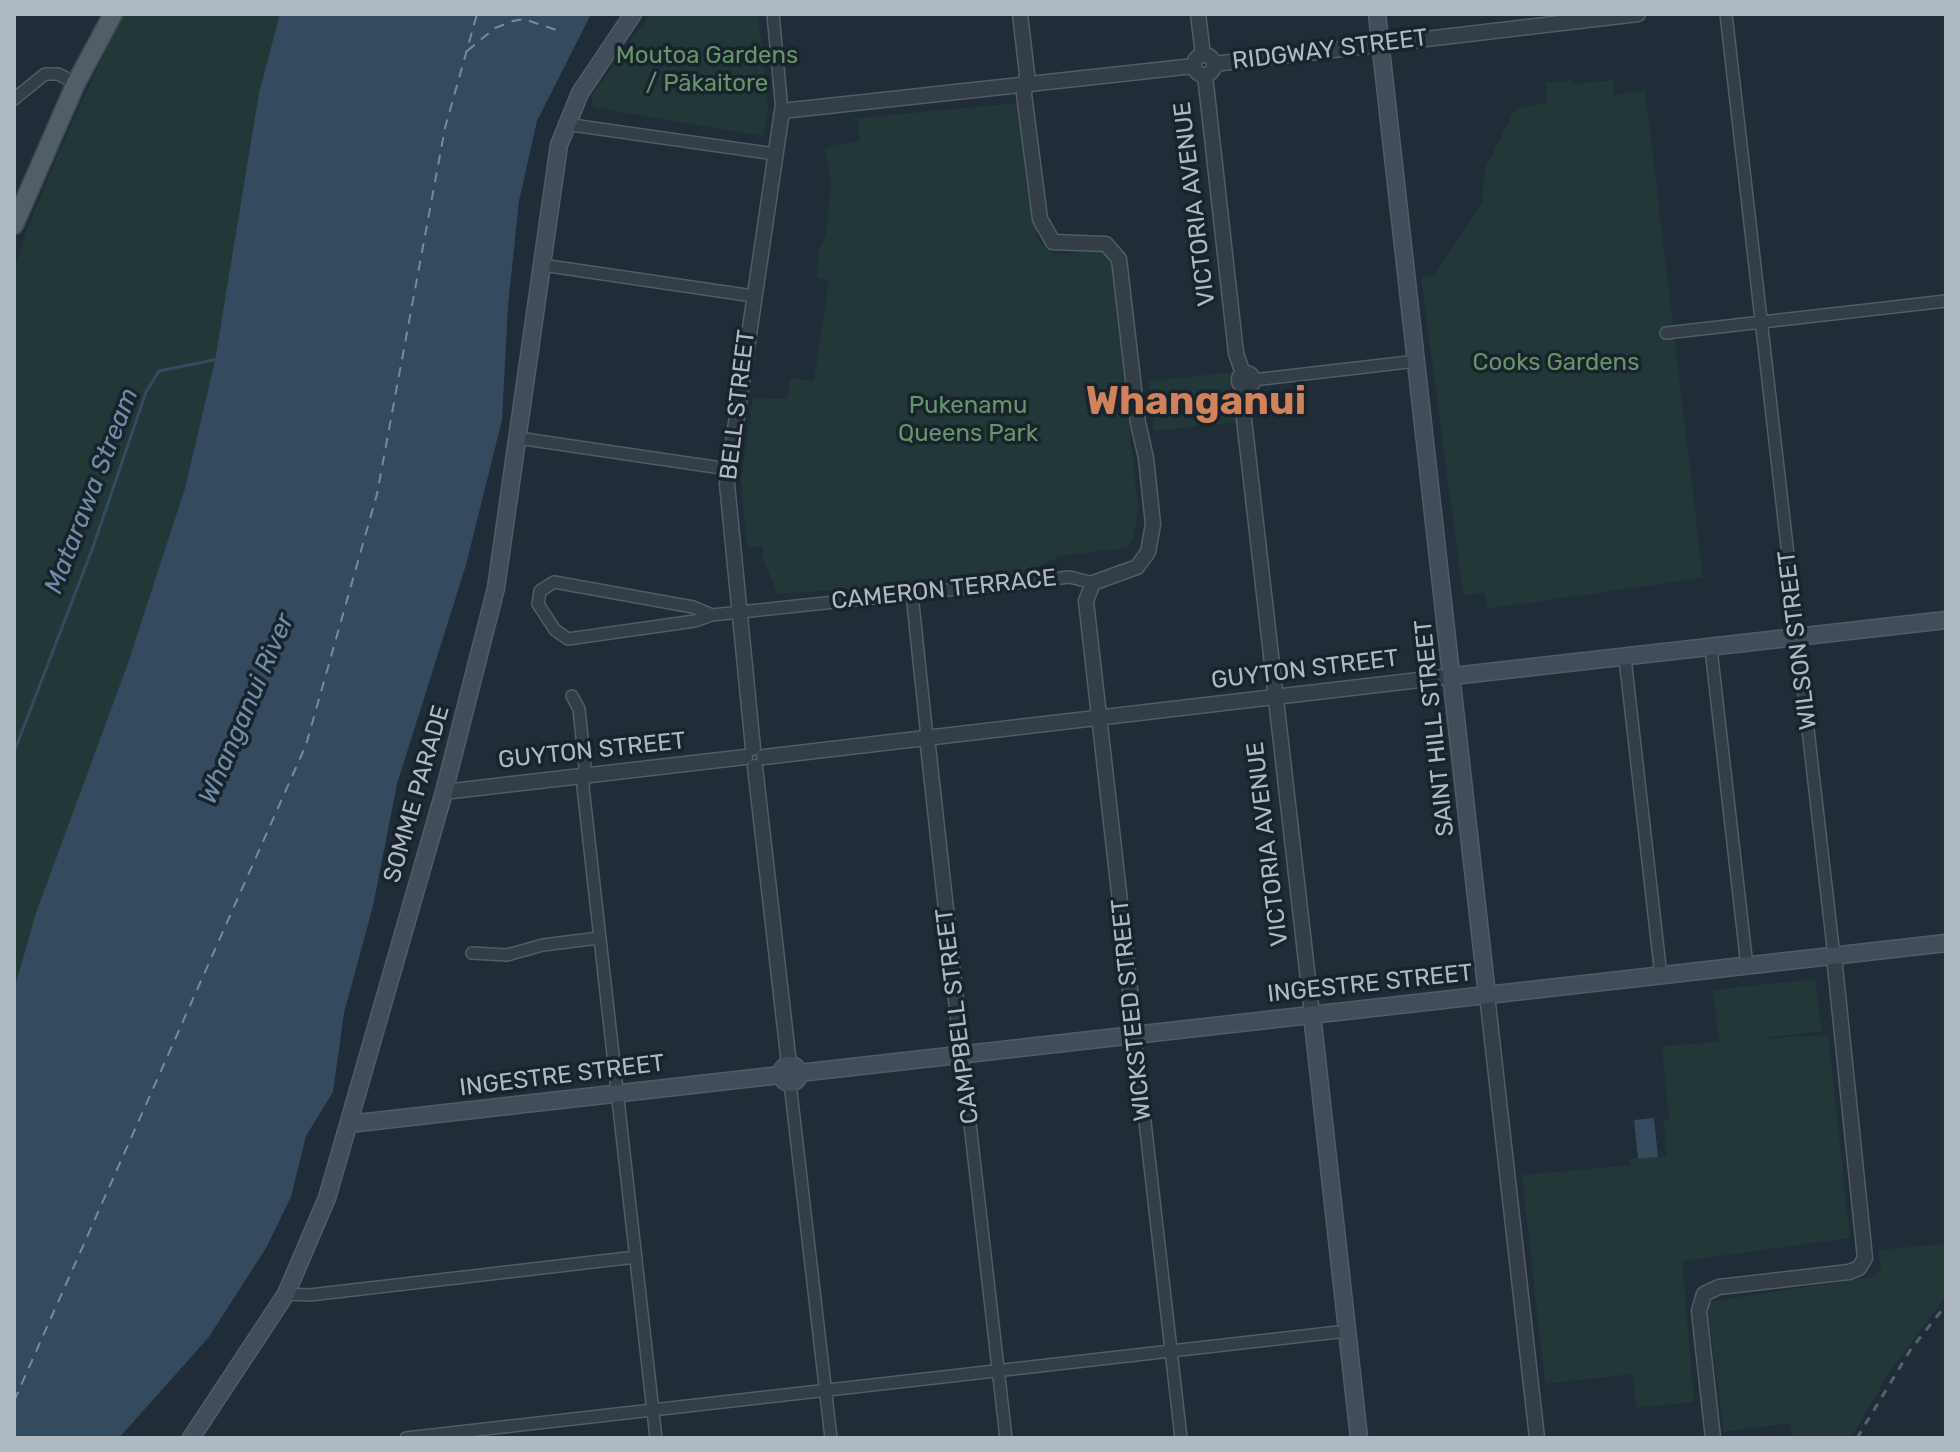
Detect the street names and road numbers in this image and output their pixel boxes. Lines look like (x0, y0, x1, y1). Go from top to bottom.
street label: RIDGWAY STREET (1231, 24, 1429, 76)
street label: VICTORIA AVENUE (1168, 100, 1222, 308)
street label: BELL STREET (715, 328, 761, 482)
street label: WILSON STREET (1773, 549, 1823, 731)
street label: CAMERON TERRACE (830, 564, 1058, 616)
street label: SAINT HILL STREET (1409, 618, 1461, 838)
street label: GUYTON STREET (1210, 644, 1400, 696)
street label: SOMME PARADE (378, 702, 456, 886)
street label: GUYTON STREET (497, 727, 687, 775)
street label: VICTORIA AVENUE (1241, 740, 1295, 948)
street label: WICKSTEED STREET (1106, 897, 1158, 1123)
street label: CAMPBELL STREET (930, 906, 986, 1126)
street label: INGESTRE STREET (1266, 959, 1474, 1009)
street label: INGESTRE STREET (458, 1049, 666, 1103)

